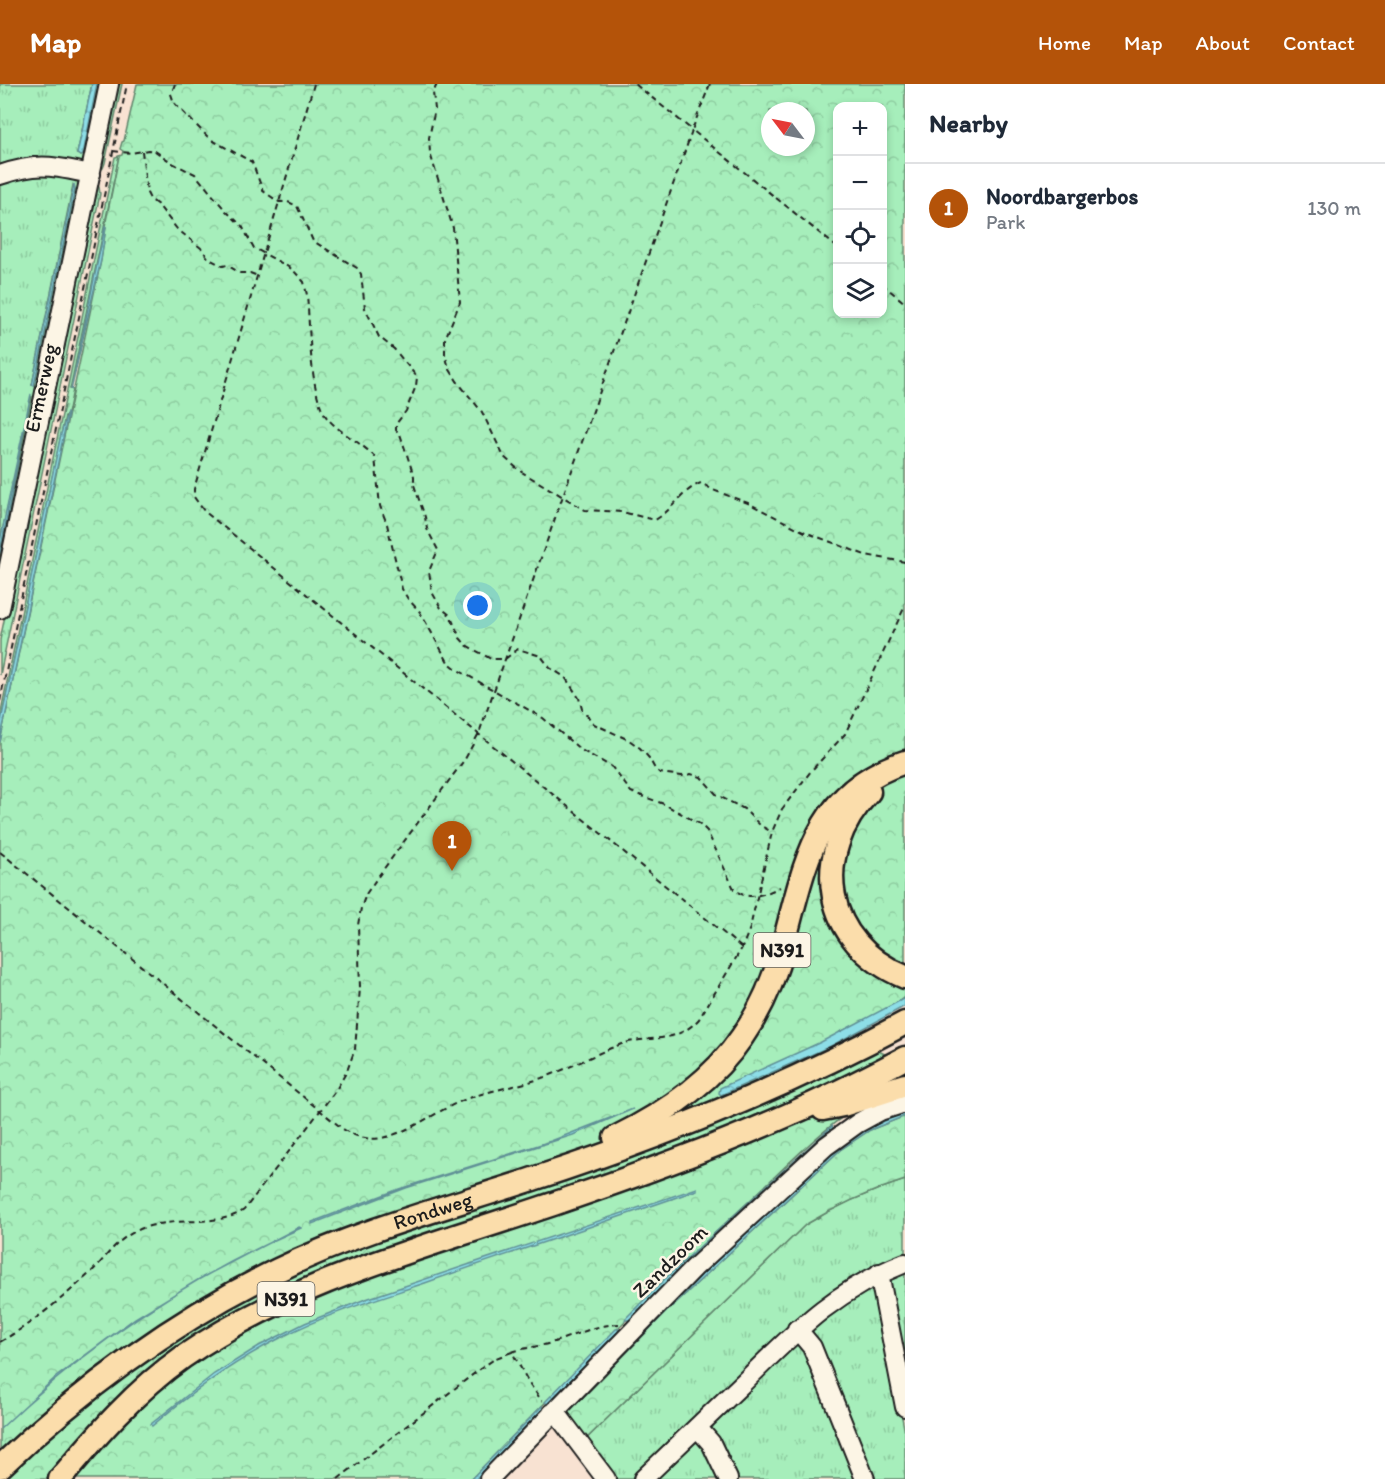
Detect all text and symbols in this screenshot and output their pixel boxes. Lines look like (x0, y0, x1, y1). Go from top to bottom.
text: Map (30, 25, 81, 59)
text: Home (1038, 30, 1091, 55)
text: Map (1124, 30, 1163, 55)
text: About (1196, 30, 1250, 55)
text: Contact (1283, 30, 1355, 55)
north arrow (761, 102, 815, 156)
map controls (833, 102, 887, 318)
button: + (833, 102, 887, 156)
text: Nearby (929, 107, 1008, 139)
button: − (833, 156, 887, 210)
text: Noordbargerbos (986, 183, 1138, 210)
text: 1 (944, 196, 953, 220)
text: 130 m (1307, 196, 1361, 220)
button: locate (833, 210, 887, 264)
text: Park (986, 210, 1025, 234)
button: layers (833, 264, 887, 318)
street label: Ermerweg (19, 341, 62, 435)
your location (463, 591, 492, 620)
pin: 1 (432, 822, 472, 871)
road number: N391 (754, 933, 810, 967)
street label: Rondweg (390, 1186, 476, 1235)
street label: Zandzoom (627, 1219, 713, 1303)
road number: N391 (258, 1282, 314, 1316)

